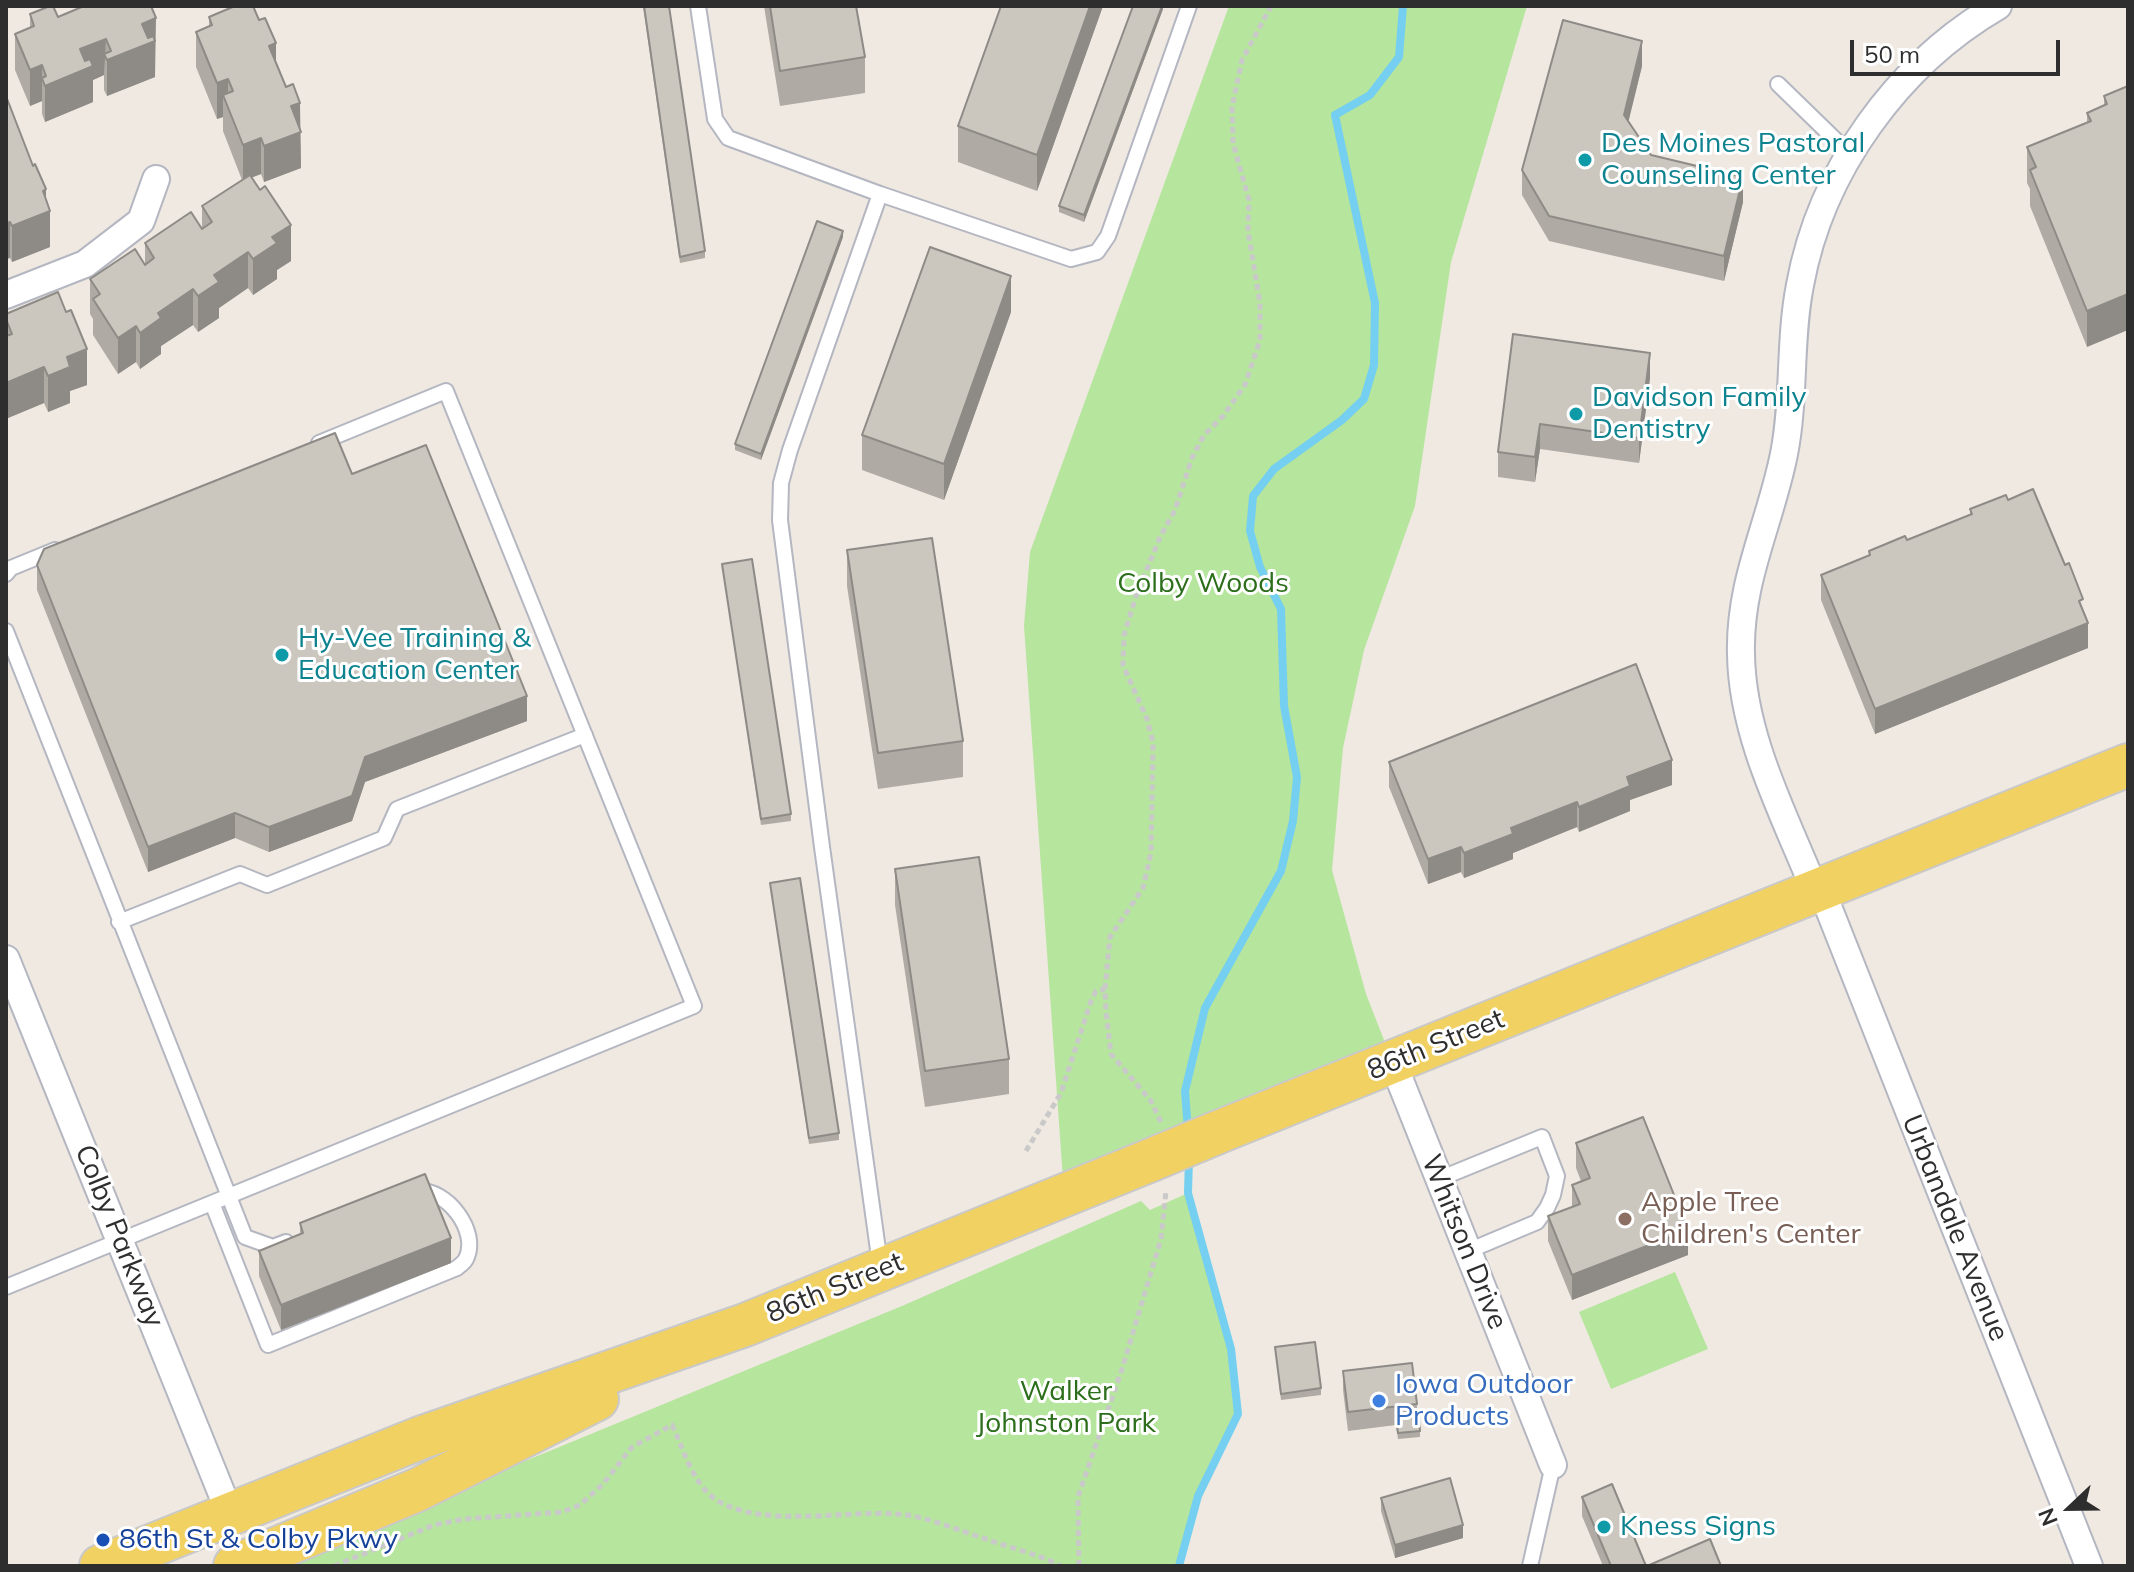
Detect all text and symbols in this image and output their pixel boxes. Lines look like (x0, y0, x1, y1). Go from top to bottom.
scale bar (1854, 24, 2064, 74)
text: 50 m (1864, 39, 1920, 69)
place label: Des Moines Pastoral Counseling Center (1601, 127, 1865, 193)
marker: Des Moines Pastoral Counseling Center (1576, 151, 1594, 169)
place label: Davidson Family Dentistry (1592, 381, 1806, 447)
marker: Davidson Family Dentistry (1567, 405, 1585, 423)
park label: Colby Woods (1117, 567, 1289, 601)
place label: Hy-Vee Training & Education Center (298, 622, 531, 688)
marker: Hy-Vee Training & Education Center (273, 646, 291, 664)
street label: 86th Street (1363, 1002, 1509, 1088)
street label: Urbandale Avenue (1894, 1110, 2016, 1346)
street label: Colby Parkway (67, 1140, 171, 1332)
street label: Whitson Drive (1414, 1150, 1514, 1334)
place label: Apple Tree Children's Center (1641, 1186, 1861, 1252)
marker: Apple Tree Children's Center (1616, 1210, 1634, 1228)
street label: 86th Street (762, 1245, 908, 1331)
place label: Iowa Outdoor Products (1395, 1368, 1573, 1434)
park label: Walker Johnston Park (976, 1375, 1156, 1441)
marker: Iowa Outdoor Products (1370, 1392, 1388, 1410)
north arrow (2030, 1468, 2110, 1548)
text: N (2032, 1504, 2064, 1530)
place label: Kness Signs (1620, 1510, 1776, 1544)
marker: Kness Signs (1595, 1518, 1613, 1536)
place label: 86th St & Colby Pkwy (119, 1523, 398, 1557)
marker: 86th St & Colby Pkwy (94, 1531, 112, 1549)

